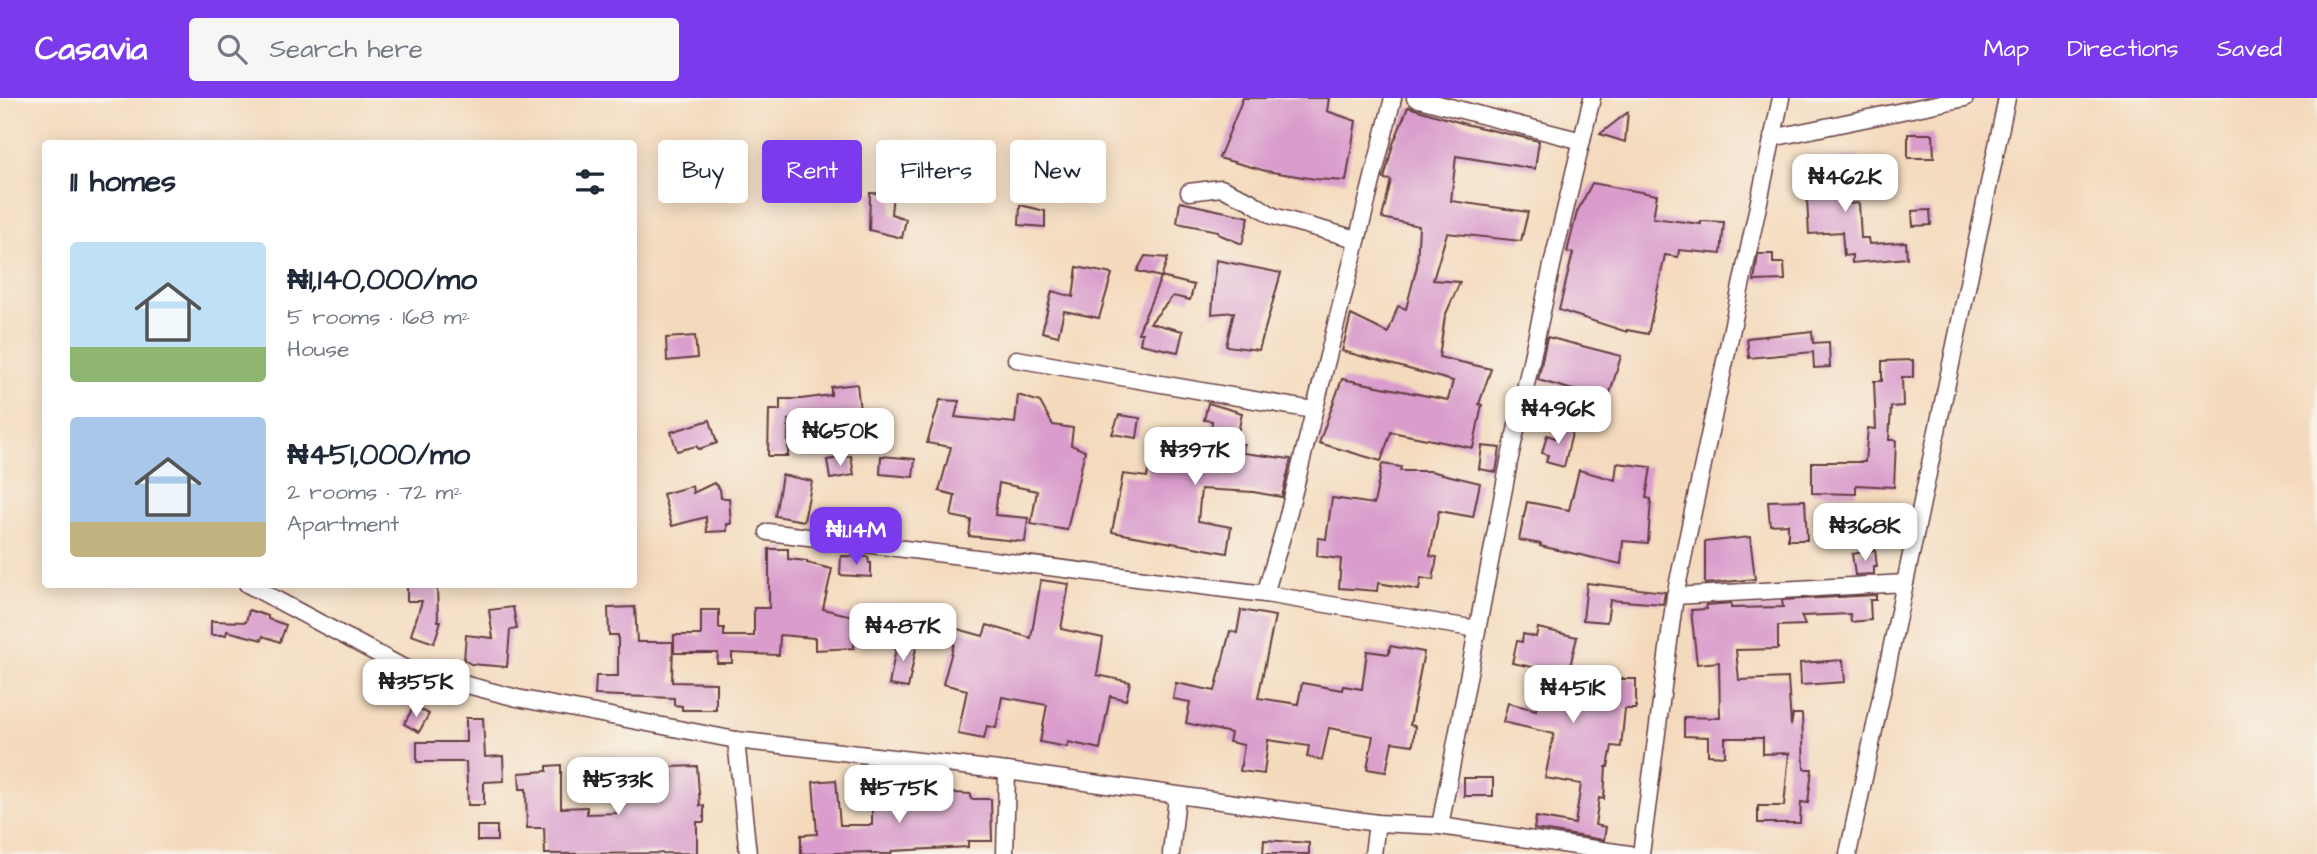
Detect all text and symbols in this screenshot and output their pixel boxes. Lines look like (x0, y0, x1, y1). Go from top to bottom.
search box (189, 18, 679, 81)
text: Casavia (35, 26, 147, 72)
icon: search (213, 30, 251, 68)
text: Search here (269, 31, 423, 67)
text: Map (1984, 32, 2029, 66)
text: Directions (2067, 32, 2179, 66)
text: Saved (2217, 32, 2282, 66)
chip: Buy (658, 140, 748, 203)
chip: Rent (762, 140, 862, 203)
chip: Filters (876, 140, 996, 203)
chip: New (1010, 140, 1106, 203)
pin: ₦462K (1796, 155, 1894, 214)
text: 11 homes (70, 161, 176, 203)
text: ₦462K (1808, 161, 1882, 193)
icon: filters (571, 163, 609, 201)
text: ₦1,140,000/mo (287, 259, 477, 301)
icon: home (126, 270, 210, 354)
text: 5 rooms · 168 m² (287, 301, 470, 333)
text: House (287, 333, 350, 365)
pin: ₦496K (1509, 386, 1607, 446)
text: ₦496K (1521, 393, 1595, 425)
pin: ₦650K (791, 408, 889, 468)
text: ₦650K (802, 415, 878, 447)
pin: ₦397K (1146, 428, 1244, 487)
text: ₦451,000/mo (287, 434, 470, 476)
text: ₦397K (1160, 434, 1230, 466)
icon: home (126, 445, 210, 529)
text: 2 rooms · 72 m² (287, 476, 462, 508)
pin: ₦368K (1816, 504, 1914, 563)
text: Apartment (287, 508, 399, 540)
pin: ₦1.14M (799, 508, 913, 567)
text: ₦368K (1829, 510, 1901, 542)
text: ₦1.14M (826, 514, 886, 546)
pin: ₦487K (854, 603, 952, 663)
text: ₦487K (865, 610, 941, 642)
pin: ₦355K (367, 660, 465, 719)
text: ₦355K (379, 666, 453, 698)
pin: ₦451K (1524, 666, 1622, 725)
text: ₦451K (1540, 672, 1606, 704)
pin: ₦533K (569, 758, 667, 817)
text: ₦533K (583, 764, 653, 796)
pin: ₦575K (850, 766, 948, 825)
text: ₦575K (860, 772, 938, 804)

